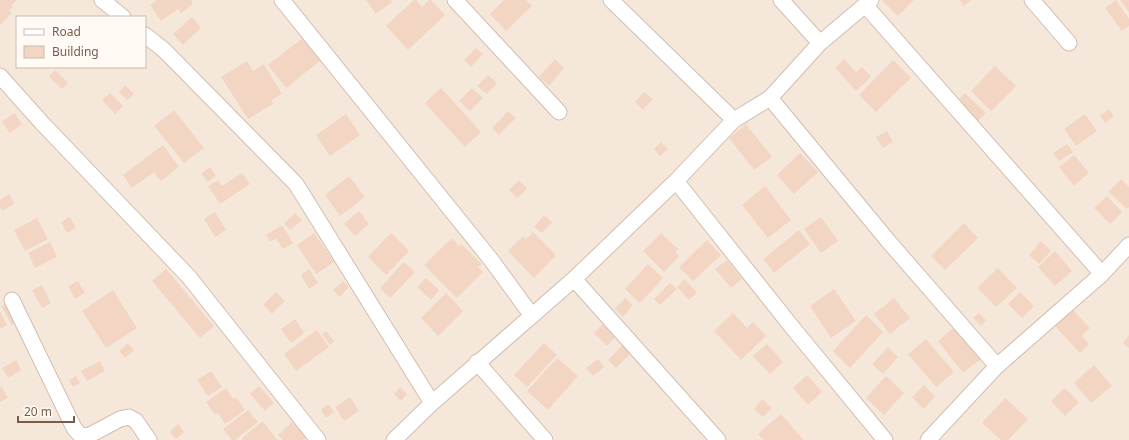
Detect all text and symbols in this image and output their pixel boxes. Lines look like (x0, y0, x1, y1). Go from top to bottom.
legend (16, 16, 146, 68)
text: Road (52, 23, 81, 40)
text: Building (52, 43, 99, 60)
scale bar (18, 398, 74, 424)
text: 20 m (24, 403, 52, 420)

